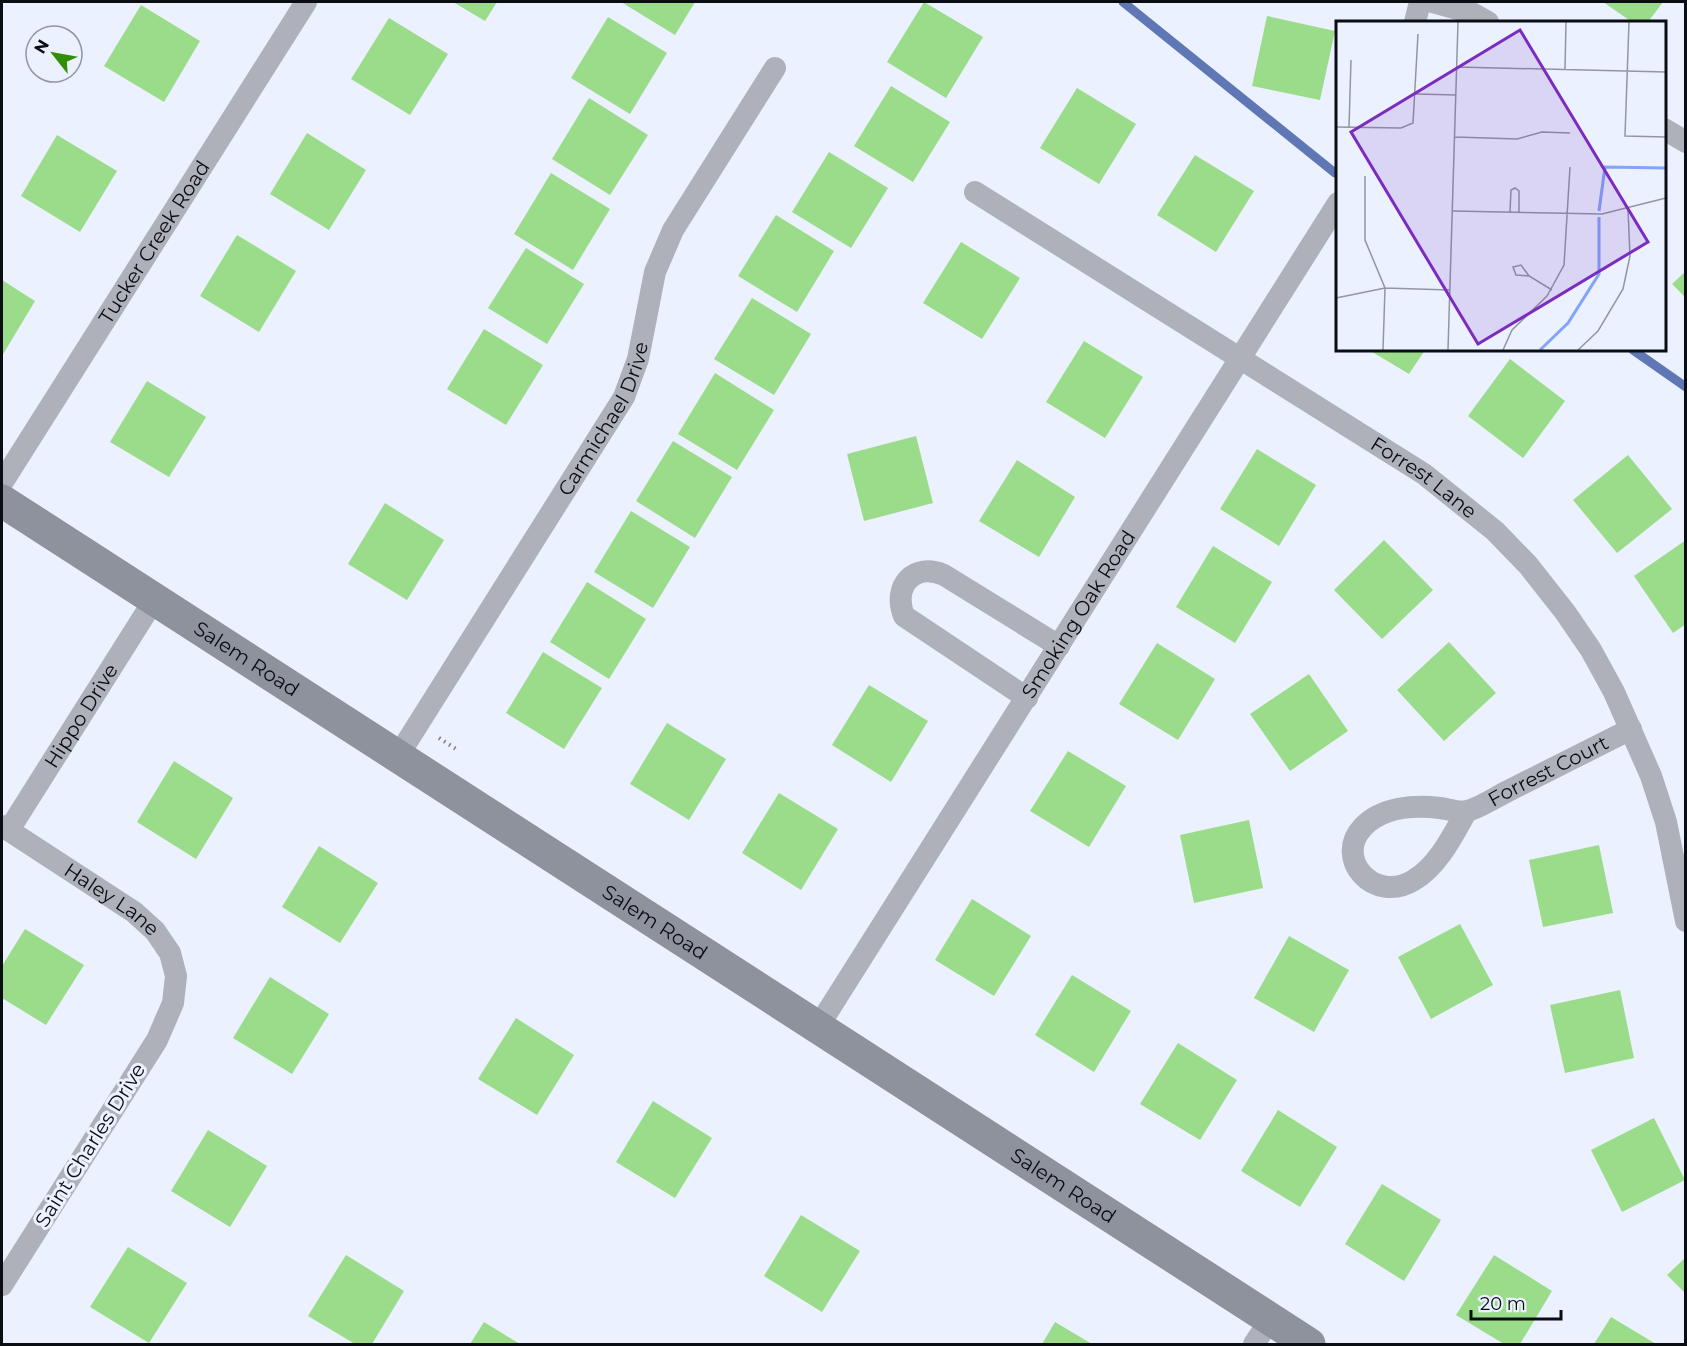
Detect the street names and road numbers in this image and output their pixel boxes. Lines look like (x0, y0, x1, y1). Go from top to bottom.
street label: Tucker Creek Road (94, 156, 215, 328)
street label: Carmichael Drive (553, 340, 653, 500)
street label: Forrest Lane (1366, 432, 1482, 524)
street label: Smoking Oak Road (1017, 526, 1140, 703)
street label: Salem Road (189, 616, 304, 701)
street label: Hippo Drive (39, 659, 123, 773)
street label: Forrest Court (1484, 730, 1612, 812)
street label: Haley Lane (60, 858, 164, 941)
street label: Salem Road (598, 879, 712, 965)
street label: Saint Charles Drive (30, 1059, 150, 1231)
street label: Salem Road (1006, 1143, 1120, 1228)

